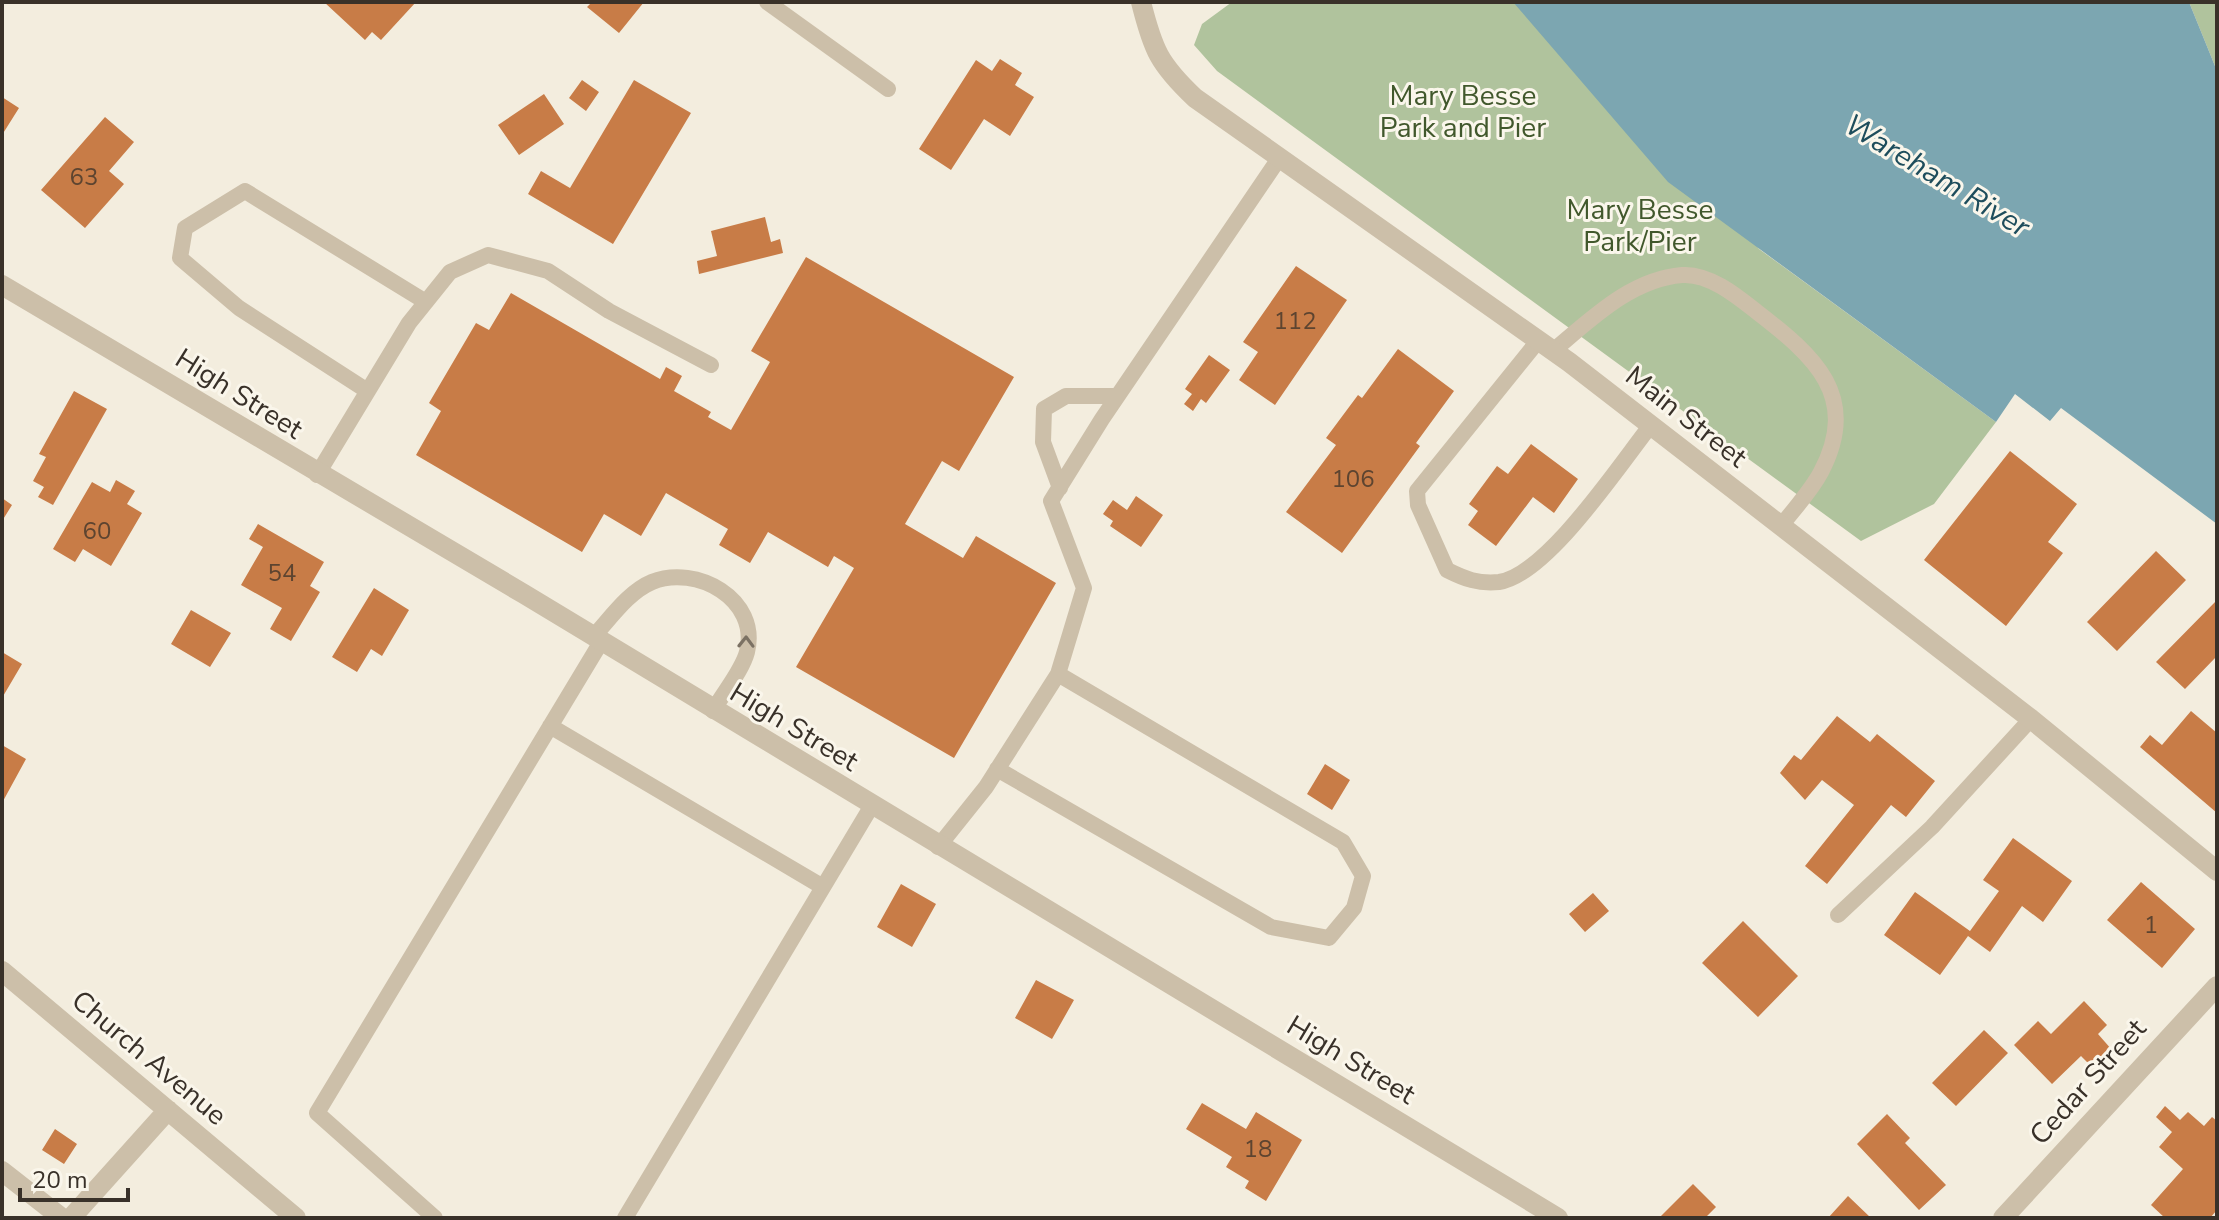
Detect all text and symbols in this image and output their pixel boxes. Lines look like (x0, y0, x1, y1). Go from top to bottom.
park label: Mary Besse Park and Pier (1380, 77, 1546, 147)
water label: Wareham River (1837, 105, 2038, 248)
house number: 63 (70, 161, 98, 193)
park label: Mary Besse Park/Pier (1567, 191, 1713, 261)
house number: 112 (1273, 305, 1317, 337)
street label: High Street (168, 340, 310, 448)
street label: Main Street (1617, 357, 1755, 477)
house number: 106 (1331, 463, 1375, 495)
house number: 60 (83, 515, 111, 547)
house number: 54 (268, 557, 296, 589)
one-way arrow (737, 635, 755, 648)
street label: High Street (723, 674, 866, 780)
house number: 1 (2144, 909, 2158, 941)
street label: Church Avenue (63, 982, 235, 1134)
street label: High Street (1280, 1007, 1423, 1113)
street label: Cedar Street (2021, 1011, 2155, 1153)
house number: 18 (1244, 1133, 1272, 1165)
scale bar (20, 1152, 128, 1202)
text: 20 m (32, 1164, 88, 1196)

